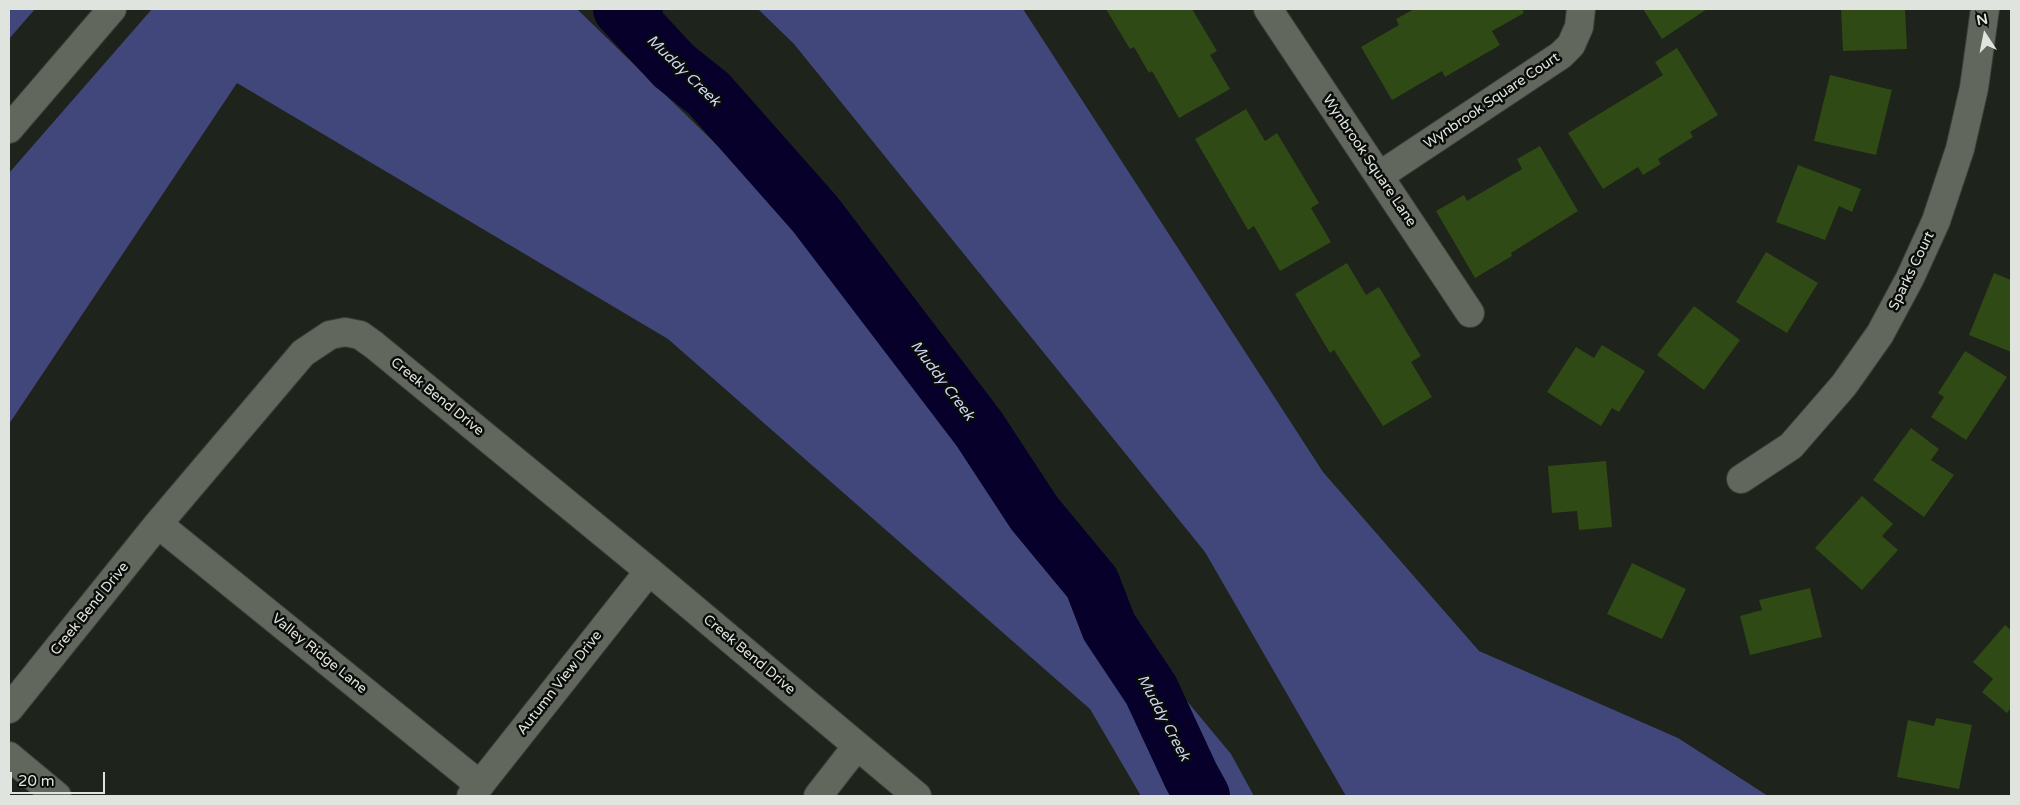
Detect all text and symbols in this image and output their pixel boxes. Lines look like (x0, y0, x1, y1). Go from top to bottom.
north arrow (1960, 10, 2010, 60)
text: N (1975, 10, 1989, 29)
water label: Muddy Creek (642, 31, 724, 111)
street label: Wynbrook Square Court (1421, 49, 1563, 153)
street label: Wynbrook Square Lane (1319, 92, 1419, 230)
street label: Sparks Court (1886, 229, 1938, 313)
water label: Muddy Creek (906, 338, 978, 424)
street label: Creek Bend Drive (387, 354, 487, 440)
street label: Creek Bend Drive (47, 559, 133, 659)
street label: Valley Ridge Lane (268, 610, 370, 698)
street label: Creek Bend Drive (700, 612, 798, 698)
street label: Autumn View Drive (514, 627, 606, 739)
water label: Muddy Creek (1133, 672, 1193, 764)
scale bar (12, 762, 108, 794)
text: 20 m (18, 772, 55, 790)

